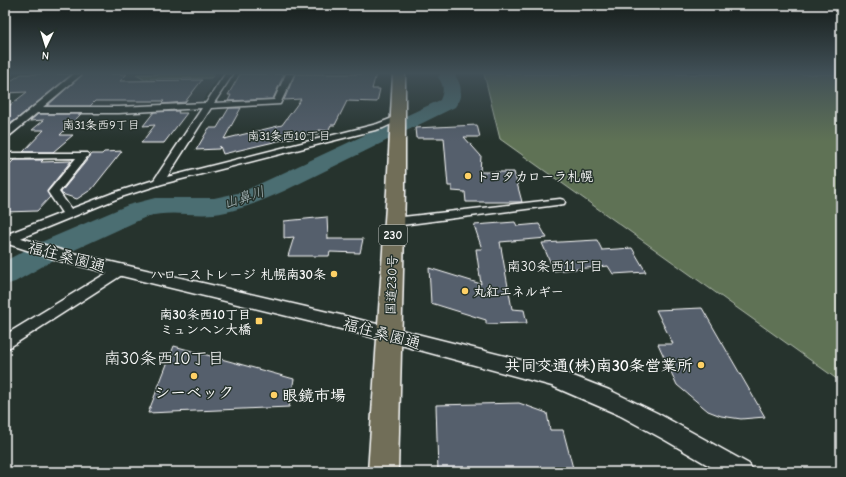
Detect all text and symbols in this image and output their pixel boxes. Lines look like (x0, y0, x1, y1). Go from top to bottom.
north arrow (26, 26, 66, 66)
text: N (41, 49, 49, 62)
district label: 南31条西9丁目 (62, 118, 140, 132)
district label: 南31条西10丁目 (248, 129, 330, 143)
place label: トヨタカローラ札幌 (476, 169, 593, 184)
marker: トヨタカローラ札幌 (463, 171, 473, 181)
water label: 山鼻川 (222, 183, 267, 212)
road number: 230 (379, 225, 407, 245)
street label: 福住桑園通 (26, 238, 108, 276)
street label: 国道230号 (383, 255, 400, 315)
district label: 南30条西11丁目 (507, 258, 603, 275)
place label: ハローストレージ 札幌南30条 (150, 267, 326, 282)
marker: ハローストレージ 札幌南30条 (329, 269, 339, 279)
place label: 丸紅エネルギー (473, 284, 564, 299)
marker: 丸紅エネルギー (460, 286, 470, 296)
place label: 南30条西10丁目 ミュンヘン大橋 (160, 307, 251, 337)
street label: 福住桑園通 (341, 315, 423, 353)
marker: 南30条西10丁目 ミュンヘン大橋 (254, 316, 264, 326)
district label: 南30条西10丁目 (103, 349, 225, 368)
place label: 共同交通(株)南30条営業所 (505, 357, 693, 375)
marker: 共同交通(株)南30条営業所 (696, 360, 706, 370)
marker: シーベック (189, 371, 199, 381)
place label: シーベック (154, 384, 234, 402)
place label: 眼鏡市場 (282, 387, 346, 405)
marker: 眼鏡市場 (269, 390, 279, 400)

